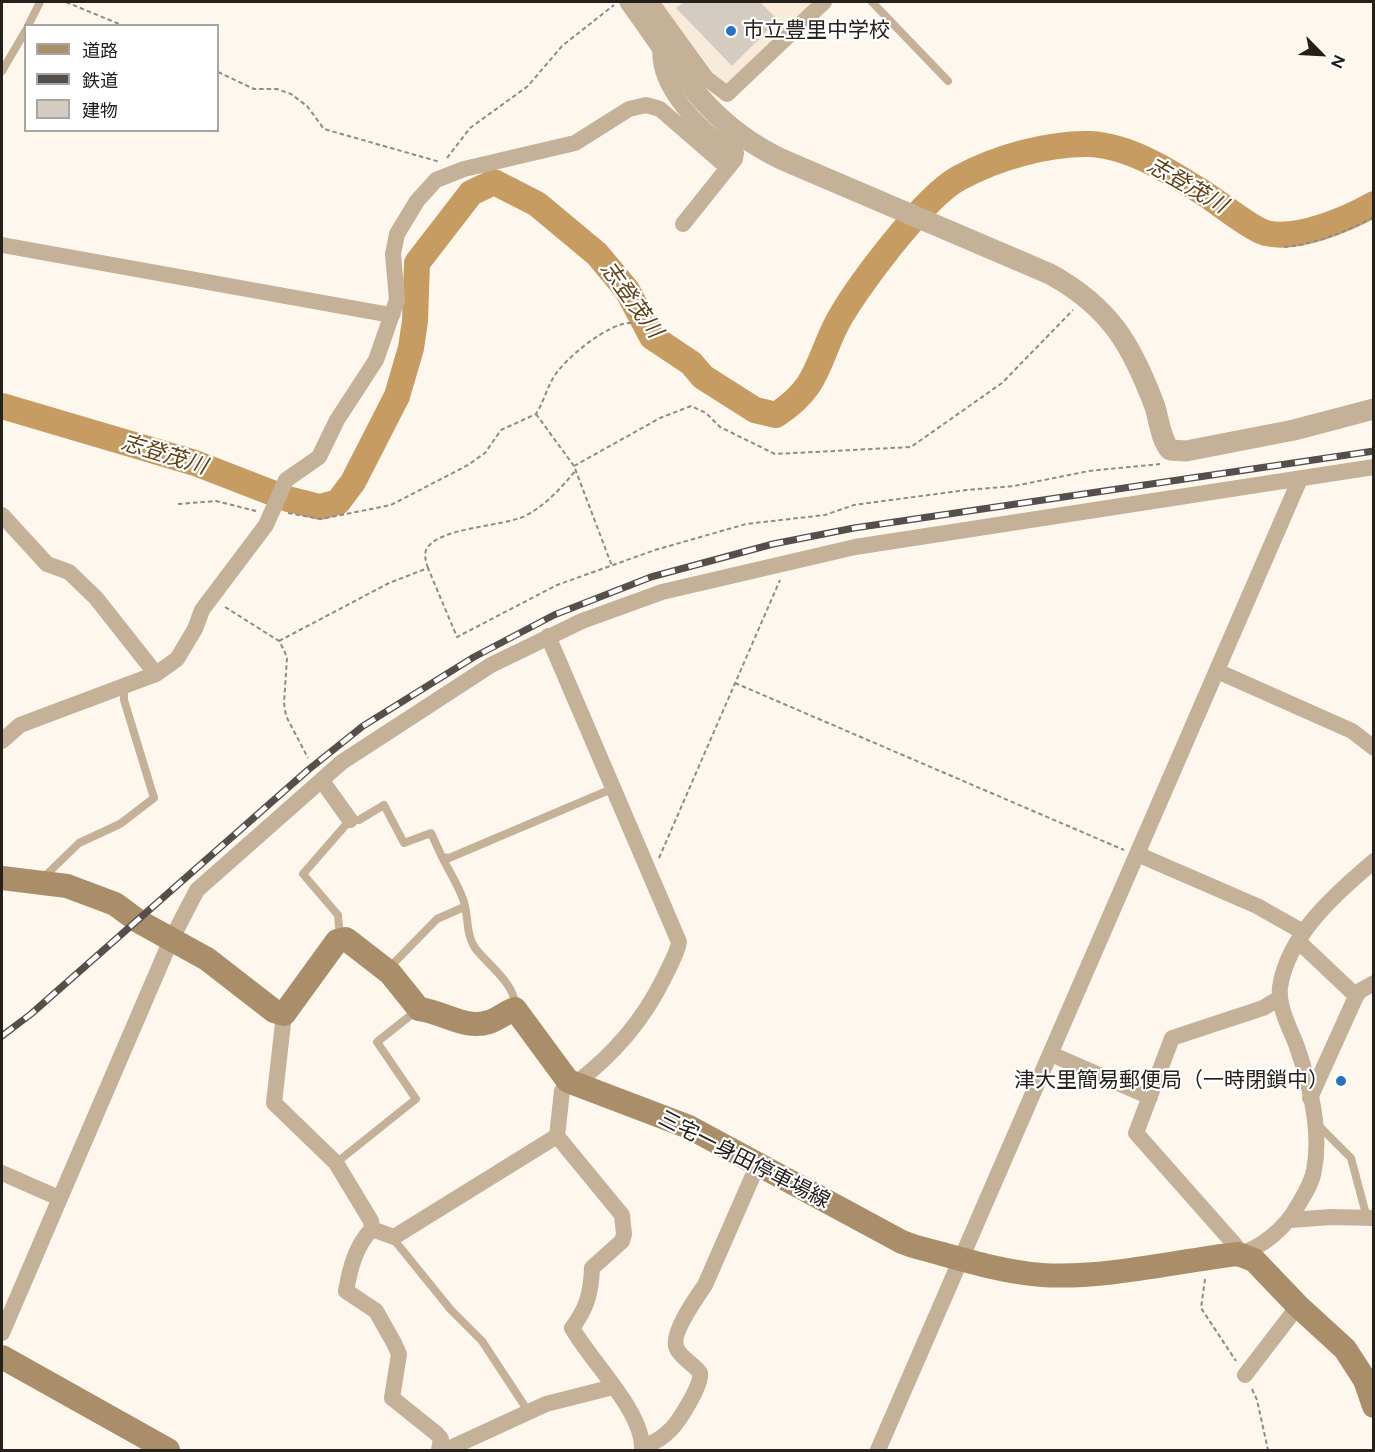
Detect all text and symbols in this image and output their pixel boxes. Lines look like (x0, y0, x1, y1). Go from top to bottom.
place label: 市立豊里中学校 (743, 18, 890, 44)
legend (24, 24, 219, 132)
marker: 市立豊里中学校 (724, 24, 738, 38)
north arrow (1291, 24, 1351, 84)
text: 道路 (82, 40, 118, 62)
text: N (1327, 52, 1349, 71)
text: 鉄道 (82, 70, 118, 92)
text: 建物 (82, 100, 118, 122)
water label: 志登茂川 (1142, 153, 1232, 219)
water label: 志登茂川 (594, 257, 668, 343)
water label: 志登茂川 (118, 430, 210, 480)
place label: 津大里簡易郵便局（一時閉鎖中） (1014, 1068, 1329, 1094)
marker: 津大里簡易郵便局（一時閉鎖中） (1334, 1074, 1348, 1088)
street label: 三宅一身田停車場線 (654, 1106, 834, 1214)

